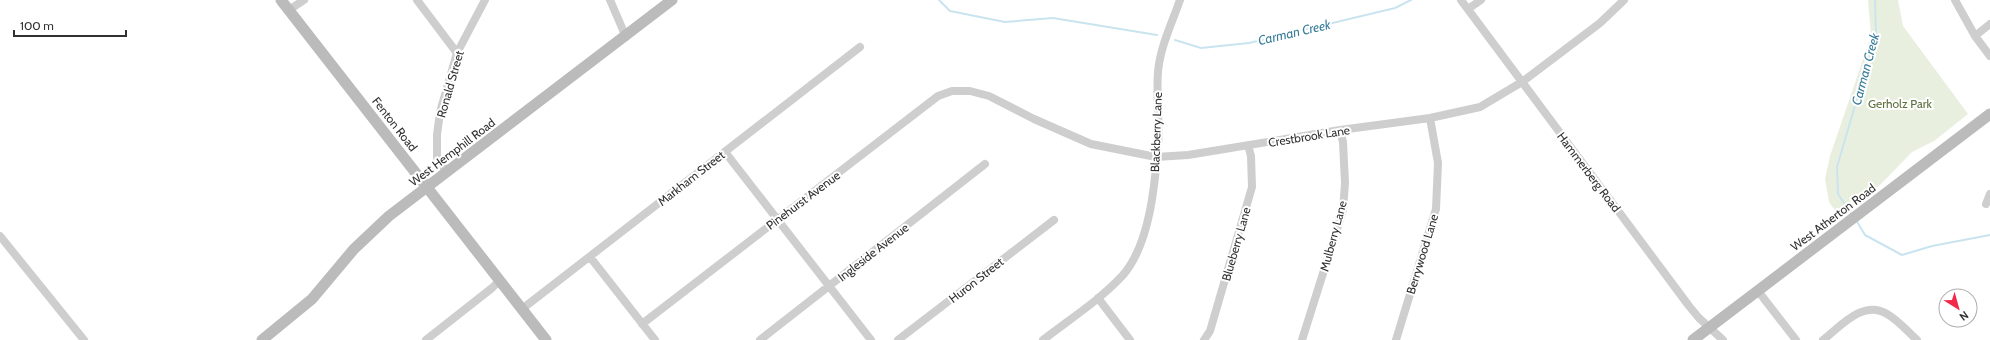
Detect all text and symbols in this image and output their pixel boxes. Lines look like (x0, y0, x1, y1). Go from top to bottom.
scale bar (14, 12, 126, 38)
water label: Carman Creek (1256, 16, 1332, 48)
text: 100 m (20, 18, 54, 33)
water label: Carman Creek (1848, 31, 1882, 107)
street label: Ronald Street (433, 49, 467, 119)
street label: Blackberry Lane (1147, 92, 1165, 172)
street label: Fenton Road (369, 94, 421, 154)
park label: Gerholz Park (1868, 96, 1933, 111)
street label: West Hemphill Road (406, 115, 498, 189)
street label: Crestbrook Lane (1267, 122, 1351, 150)
street label: Hammerberg Road (1554, 129, 1624, 215)
street label: Markham Street (654, 147, 728, 209)
street label: Pinehurst Avenue (763, 167, 843, 233)
street label: West Atherton Road (1788, 180, 1878, 254)
street label: Mulberry Lane (1316, 199, 1350, 273)
street label: Blueberry Lane (1218, 205, 1254, 283)
street label: Berrywood Lane (1403, 212, 1441, 296)
street label: Ingleside Avenue (835, 220, 911, 284)
street label: Huron Street (946, 254, 1006, 306)
north arrow (1938, 288, 1978, 328)
text: N (1957, 308, 1971, 324)

